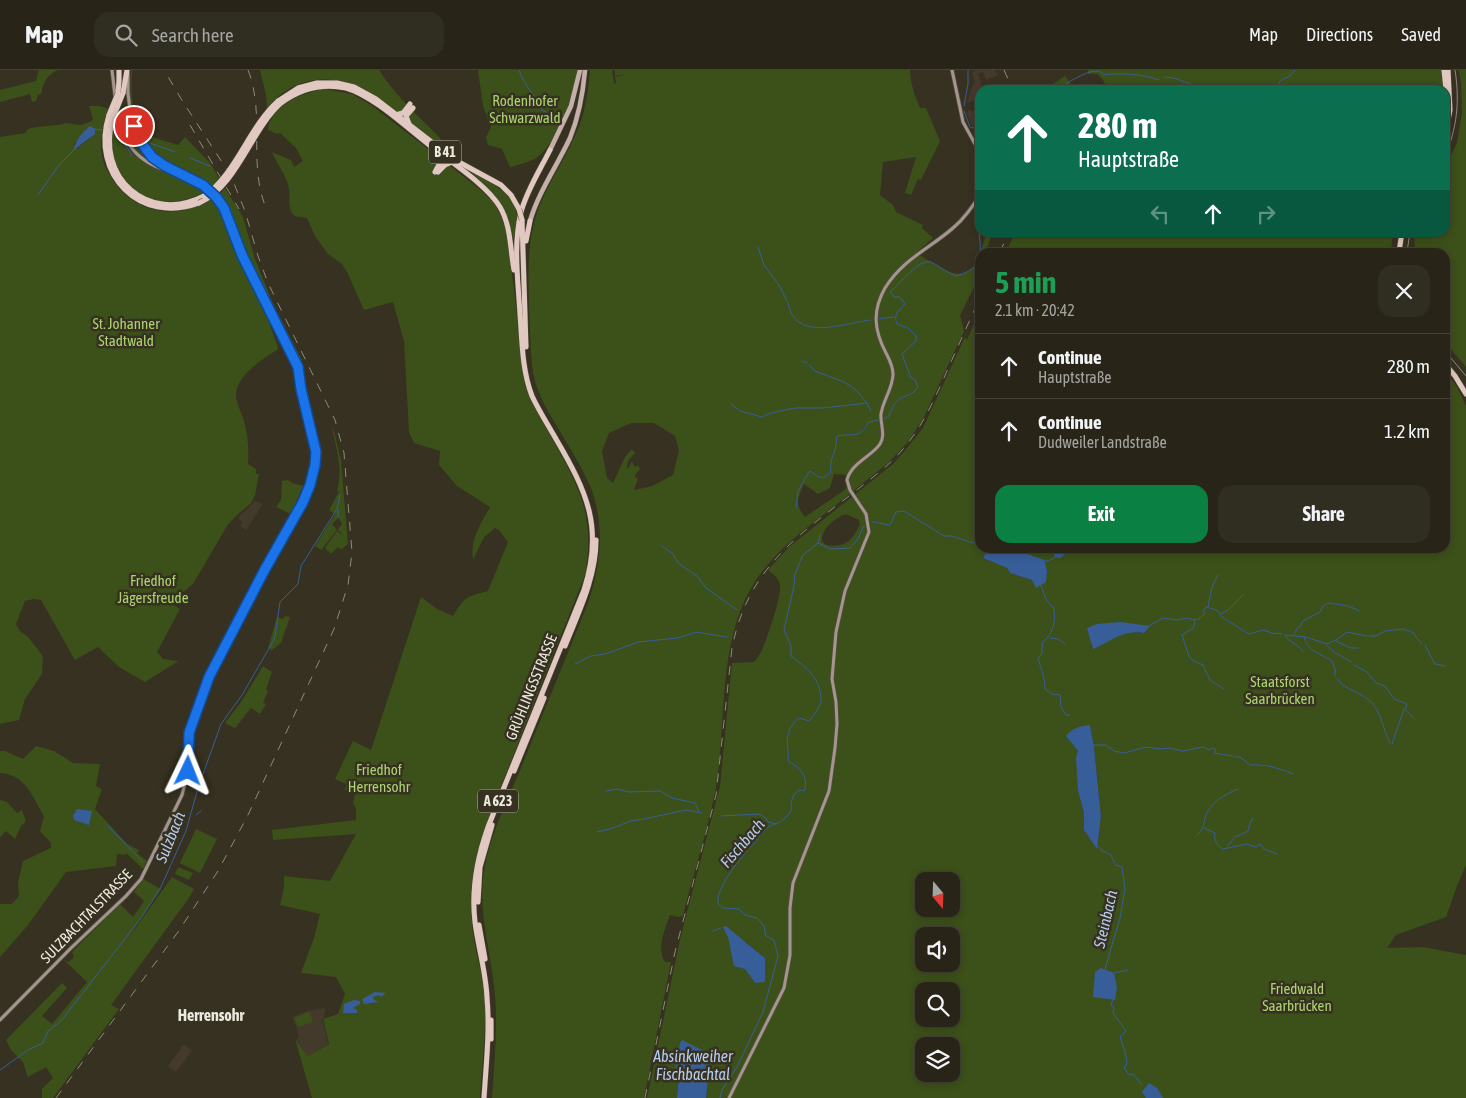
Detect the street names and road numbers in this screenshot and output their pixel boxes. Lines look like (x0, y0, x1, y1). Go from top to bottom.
road number: B 41 (429, 140, 461, 164)
street label: GRÜHLINGSSTRASSE (502, 631, 560, 742)
road number: A 623 (478, 789, 518, 812)
street label: SULZBACHTALSTRASSE (37, 865, 135, 966)

